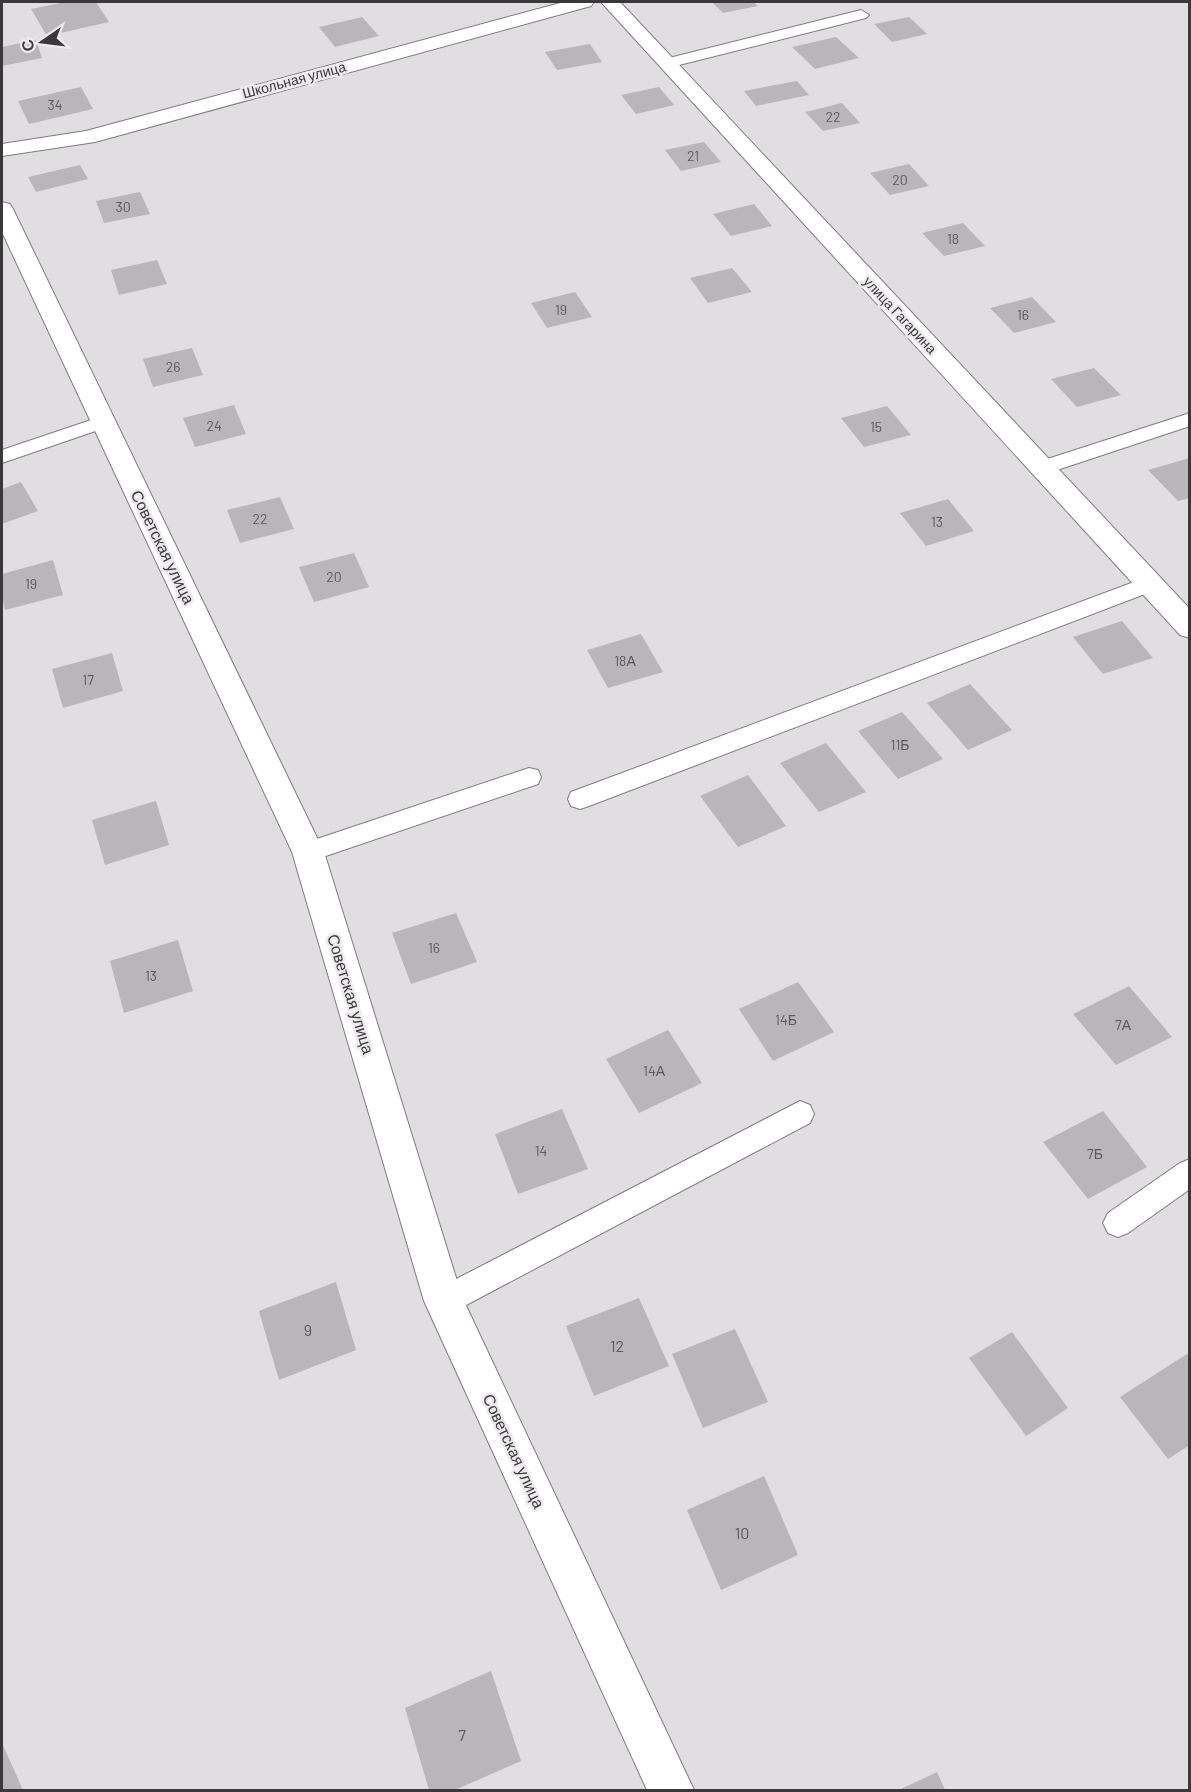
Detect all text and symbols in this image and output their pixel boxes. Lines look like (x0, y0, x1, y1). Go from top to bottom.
north arrow (12, 12, 72, 72)
text: С (16, 37, 38, 54)
street label: Школьная улица (240, 57, 348, 102)
house number: 34 (48, 96, 62, 113)
house number: 22 (825, 108, 841, 125)
house number: 21 (687, 147, 699, 164)
house number: 20 (892, 171, 908, 188)
house number: 30 (115, 198, 131, 215)
house number: 18 (947, 230, 959, 247)
street label: улица Гагарина (860, 272, 941, 357)
house number: 19 (555, 301, 567, 318)
house number: 16 (1017, 306, 1029, 323)
house number: 26 (166, 358, 180, 375)
house number: 24 (206, 417, 222, 434)
house number: 15 (870, 418, 882, 435)
street label: Советская улица (128, 487, 199, 607)
house number: 22 (252, 510, 268, 527)
house number: 13 (931, 513, 943, 530)
house number: 20 (326, 568, 342, 585)
house number: 19 (25, 575, 37, 592)
house number: 18А (614, 652, 636, 669)
house number: 17 (82, 671, 94, 688)
house number: 11Б (890, 736, 910, 753)
street label: Советская улица (324, 932, 379, 1056)
house number: 16 (428, 939, 440, 956)
house number: 13 (145, 967, 157, 984)
house number: 14Б (775, 1011, 797, 1028)
house number: 7А (1115, 1016, 1132, 1033)
house number: 14А (643, 1062, 666, 1079)
house number: 14 (535, 1142, 547, 1159)
house number: 7Б (1087, 1145, 1103, 1162)
house number: 9 (304, 1320, 312, 1339)
house number: 12 (610, 1336, 624, 1355)
street label: Советская улица (480, 1390, 549, 1511)
house number: 10 (735, 1523, 749, 1542)
house number: 7 (458, 1725, 466, 1744)

